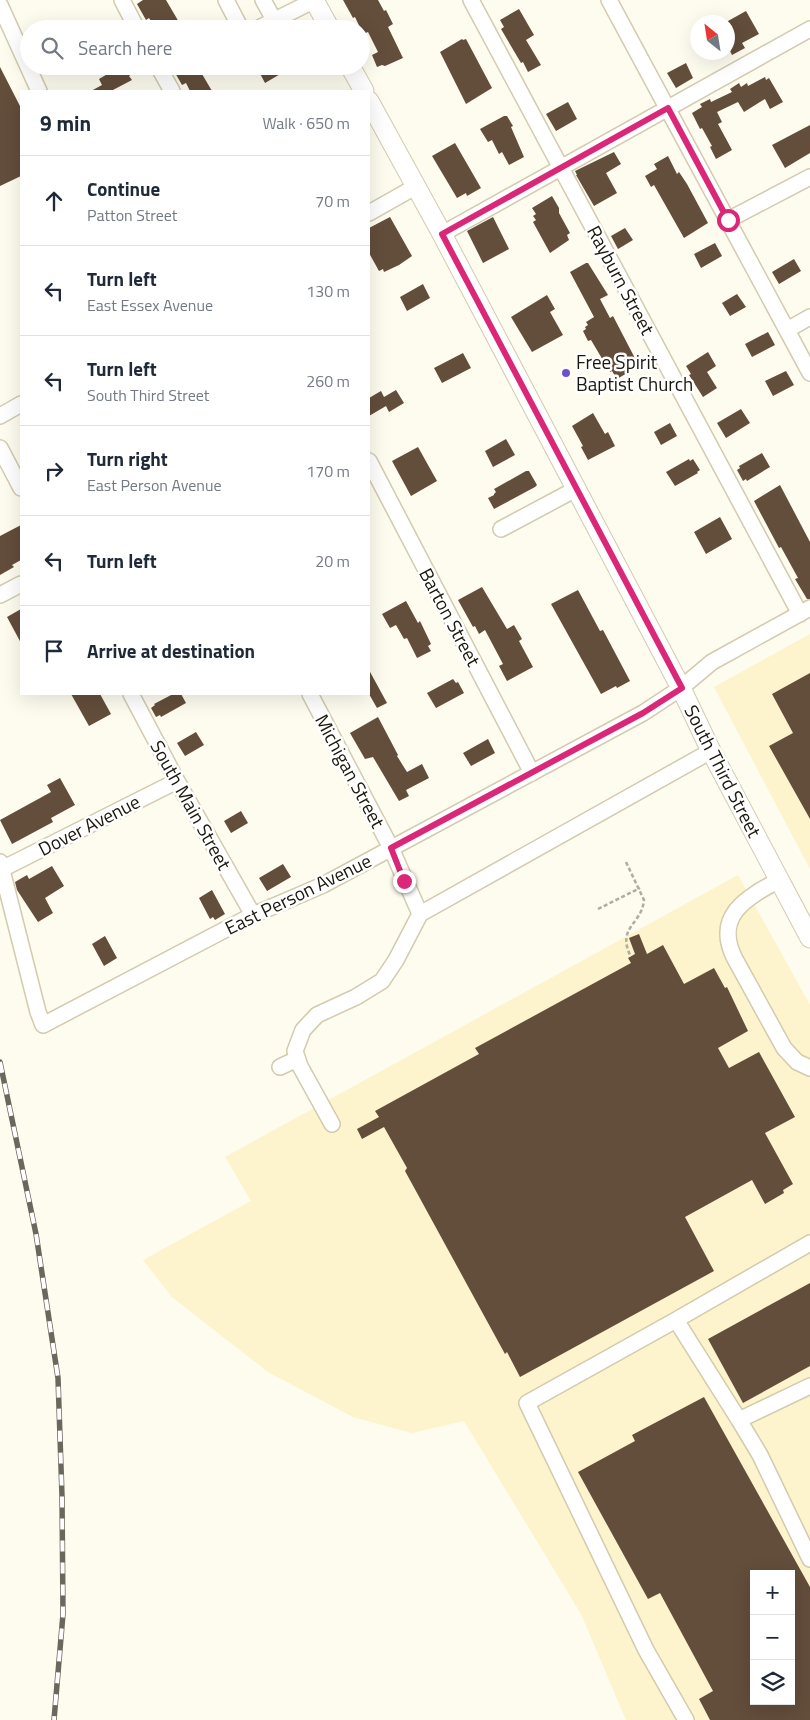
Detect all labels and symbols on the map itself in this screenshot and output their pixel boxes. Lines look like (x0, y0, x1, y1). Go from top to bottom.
north arrow (690, 15, 735, 60)
route start (717, 209, 740, 232)
street label: Rayburn Street (580, 220, 663, 340)
place label: Free Spirit Baptist Church (576, 347, 693, 398)
marker: Free Spirit Baptist Church (560, 367, 572, 379)
street label: Barton Street (412, 562, 489, 671)
street label: South Third Street (678, 699, 770, 842)
street label: Michigan Street (308, 709, 393, 833)
street label: South Main Street (144, 735, 239, 875)
street label: Dover Avenue (33, 786, 145, 863)
street label: East Person Avenue (220, 845, 376, 942)
route end (393, 870, 416, 893)

